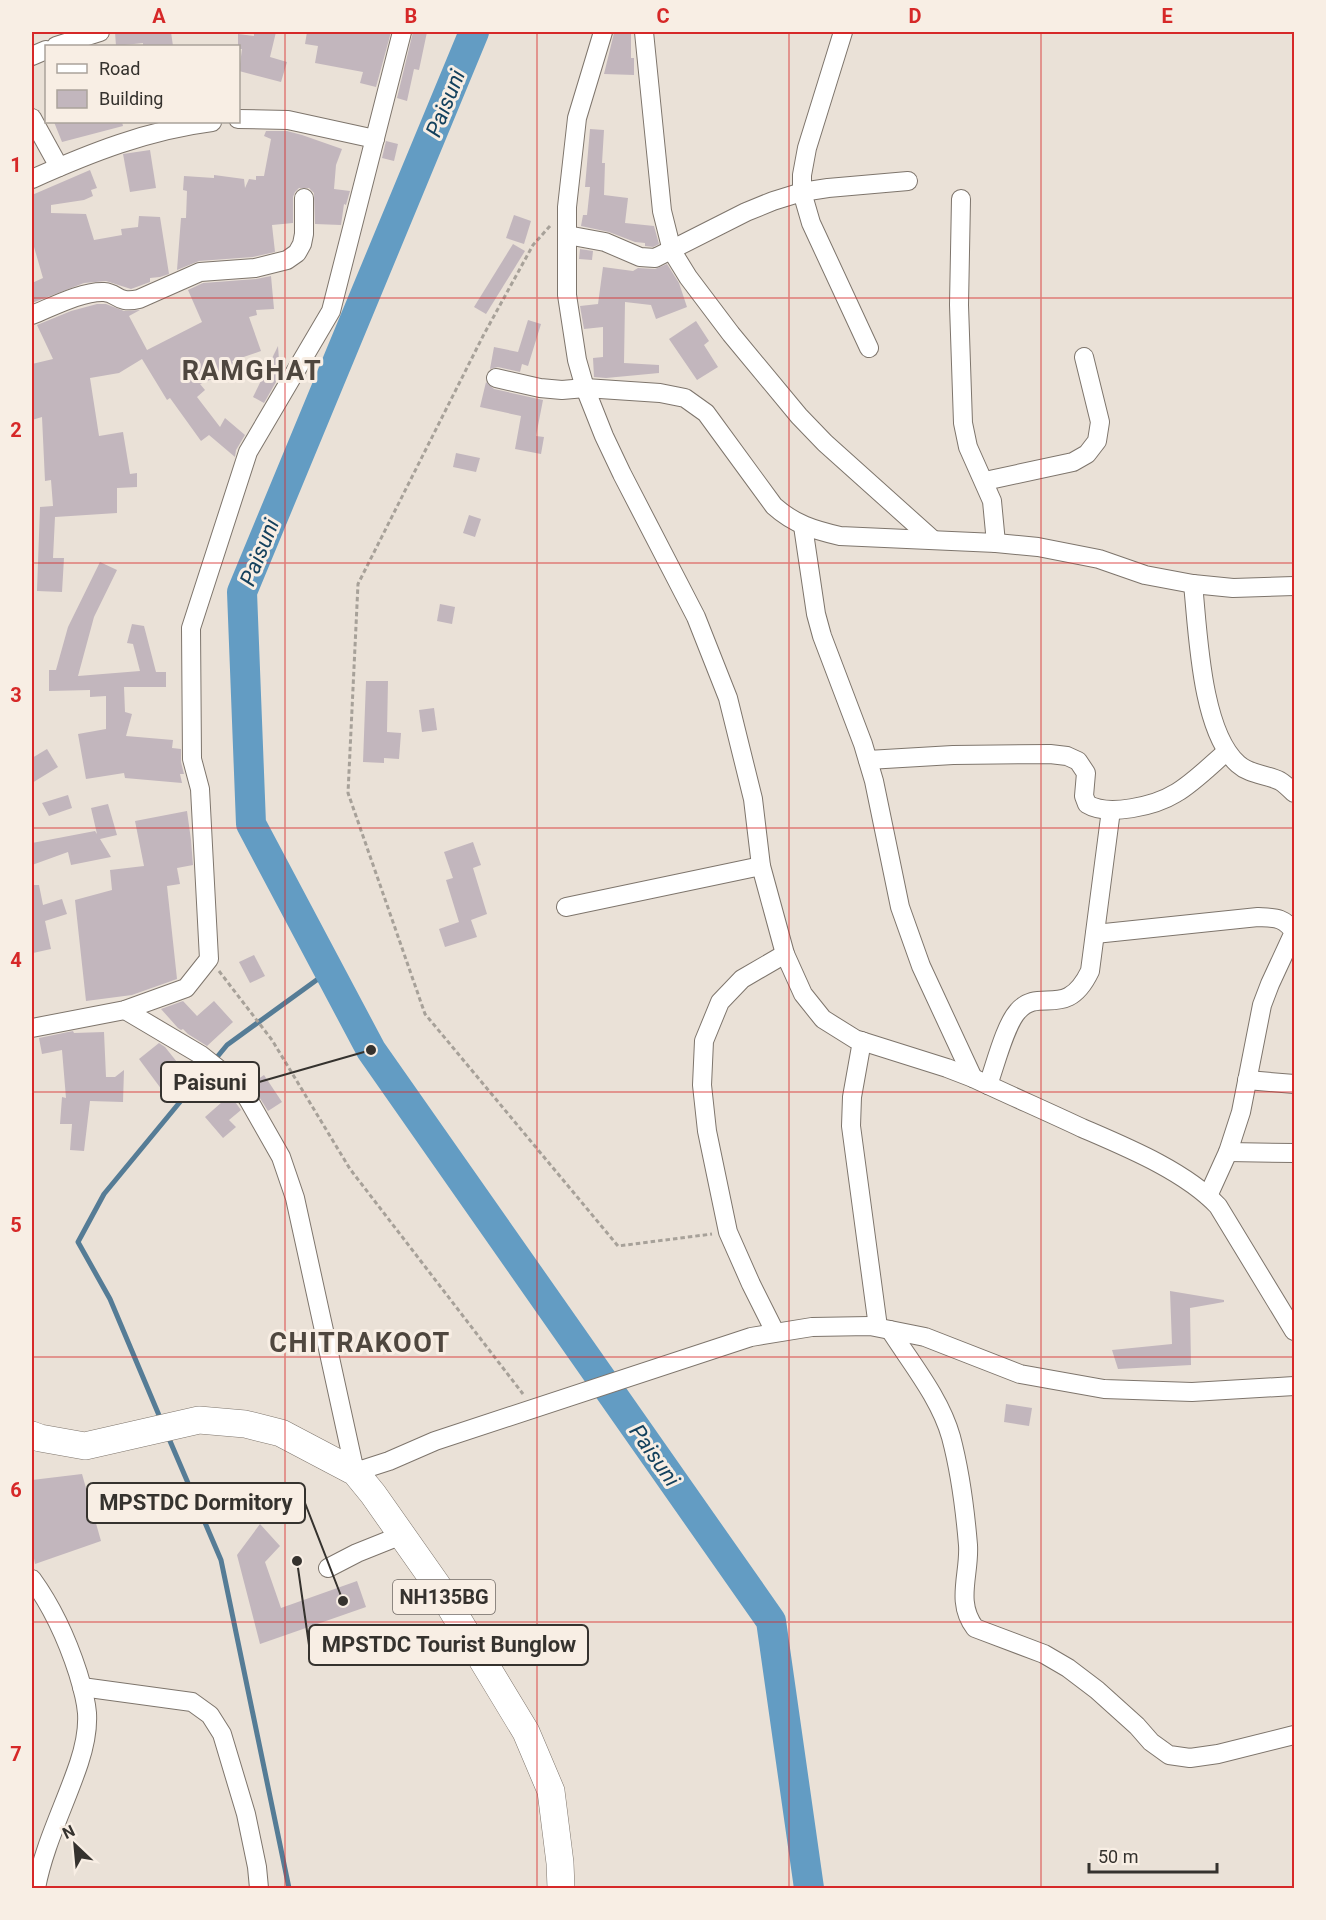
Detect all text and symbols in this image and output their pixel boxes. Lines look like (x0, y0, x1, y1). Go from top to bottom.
text: A (152, 4, 166, 28)
text: B (405, 4, 417, 28)
text: C (656, 4, 670, 28)
text: D (909, 4, 922, 28)
text: E (1161, 4, 1173, 28)
legend (45, 45, 240, 123)
text: Road (99, 58, 140, 79)
water label: Paisuni (421, 65, 470, 140)
text: Building (99, 88, 163, 109)
text: 1 (10, 153, 22, 177)
district label: RAMGHAT (182, 355, 322, 387)
text: 2 (10, 418, 22, 442)
water label: Paisuni (235, 514, 284, 589)
text: 3 (10, 683, 22, 707)
text: 4 (10, 948, 22, 972)
callout: Paisuni (161, 1062, 259, 1102)
text: Paisuni (173, 1070, 247, 1095)
text: 5 (10, 1213, 22, 1237)
district label: CHITRAKOOT (269, 1327, 451, 1359)
water label: Paisuni (624, 1419, 685, 1492)
text: 6 (10, 1478, 22, 1502)
callout: MPSTDC Dormitory (87, 1483, 305, 1523)
text: MPSTDC Dormitory (99, 1490, 294, 1515)
road number: NH135BG (393, 1580, 495, 1614)
callout: MPSTDC Tourist Bunglow (309, 1625, 588, 1665)
text: MPSTDC Tourist Bunglow (322, 1632, 576, 1657)
text: 7 (10, 1742, 22, 1766)
north arrow (45, 1815, 105, 1875)
text: N (59, 1821, 78, 1843)
scale bar (1089, 1836, 1216, 1874)
text: 50 m (1098, 1846, 1138, 1867)

